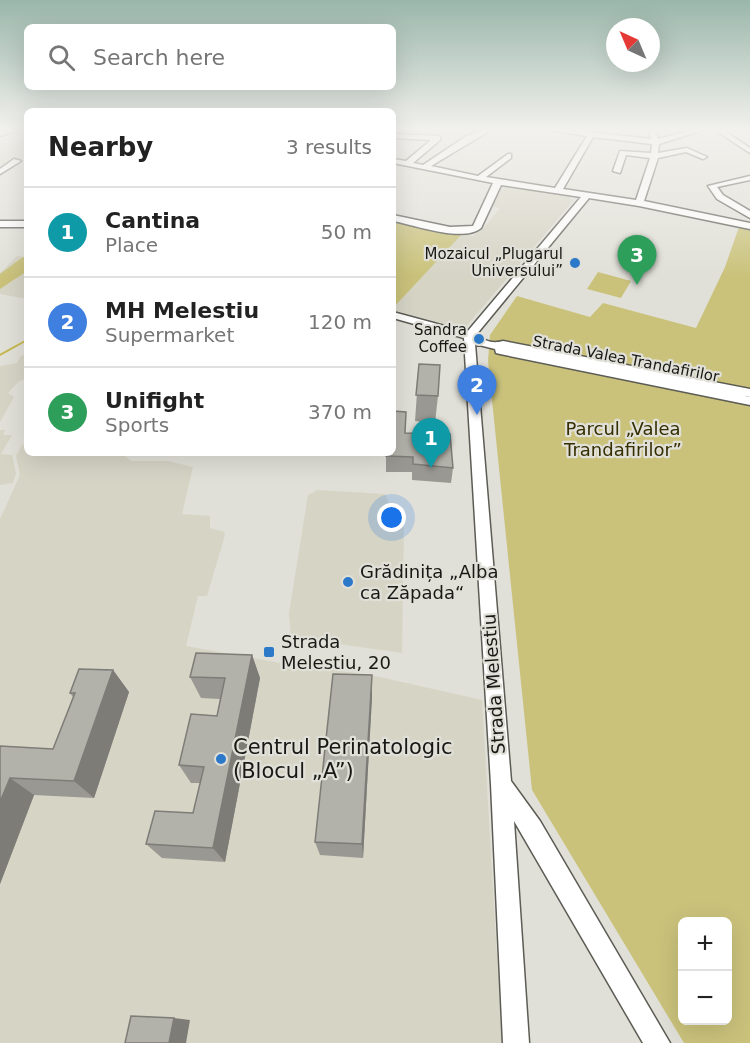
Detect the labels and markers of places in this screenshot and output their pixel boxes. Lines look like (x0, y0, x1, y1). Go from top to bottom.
pin: 3 (618, 236, 656, 285)
place label: Mozaicul „Plugarul Universului” (424, 245, 563, 280)
marker: Mozaicul „Plugarul Universului” (568, 256, 582, 270)
place label: Sandra Coffee (414, 321, 467, 356)
marker: Sandra Coffee (472, 332, 486, 346)
pin: 2 (458, 366, 496, 415)
pin: 1 (412, 418, 450, 468)
place label: Grădinița „Alba ca Zăpada“ (360, 561, 498, 603)
marker: Grădinița „Alba ca Zăpada“ (341, 575, 355, 589)
place label: Strada Melestiu, 20 (281, 631, 391, 673)
marker: Strada Melestiu, 20 (262, 645, 276, 659)
place label: Centrul Perinatologic (Blocul „A”) (233, 735, 453, 783)
marker: Centrul Perinatologic (Blocul „A”) (214, 752, 228, 766)

